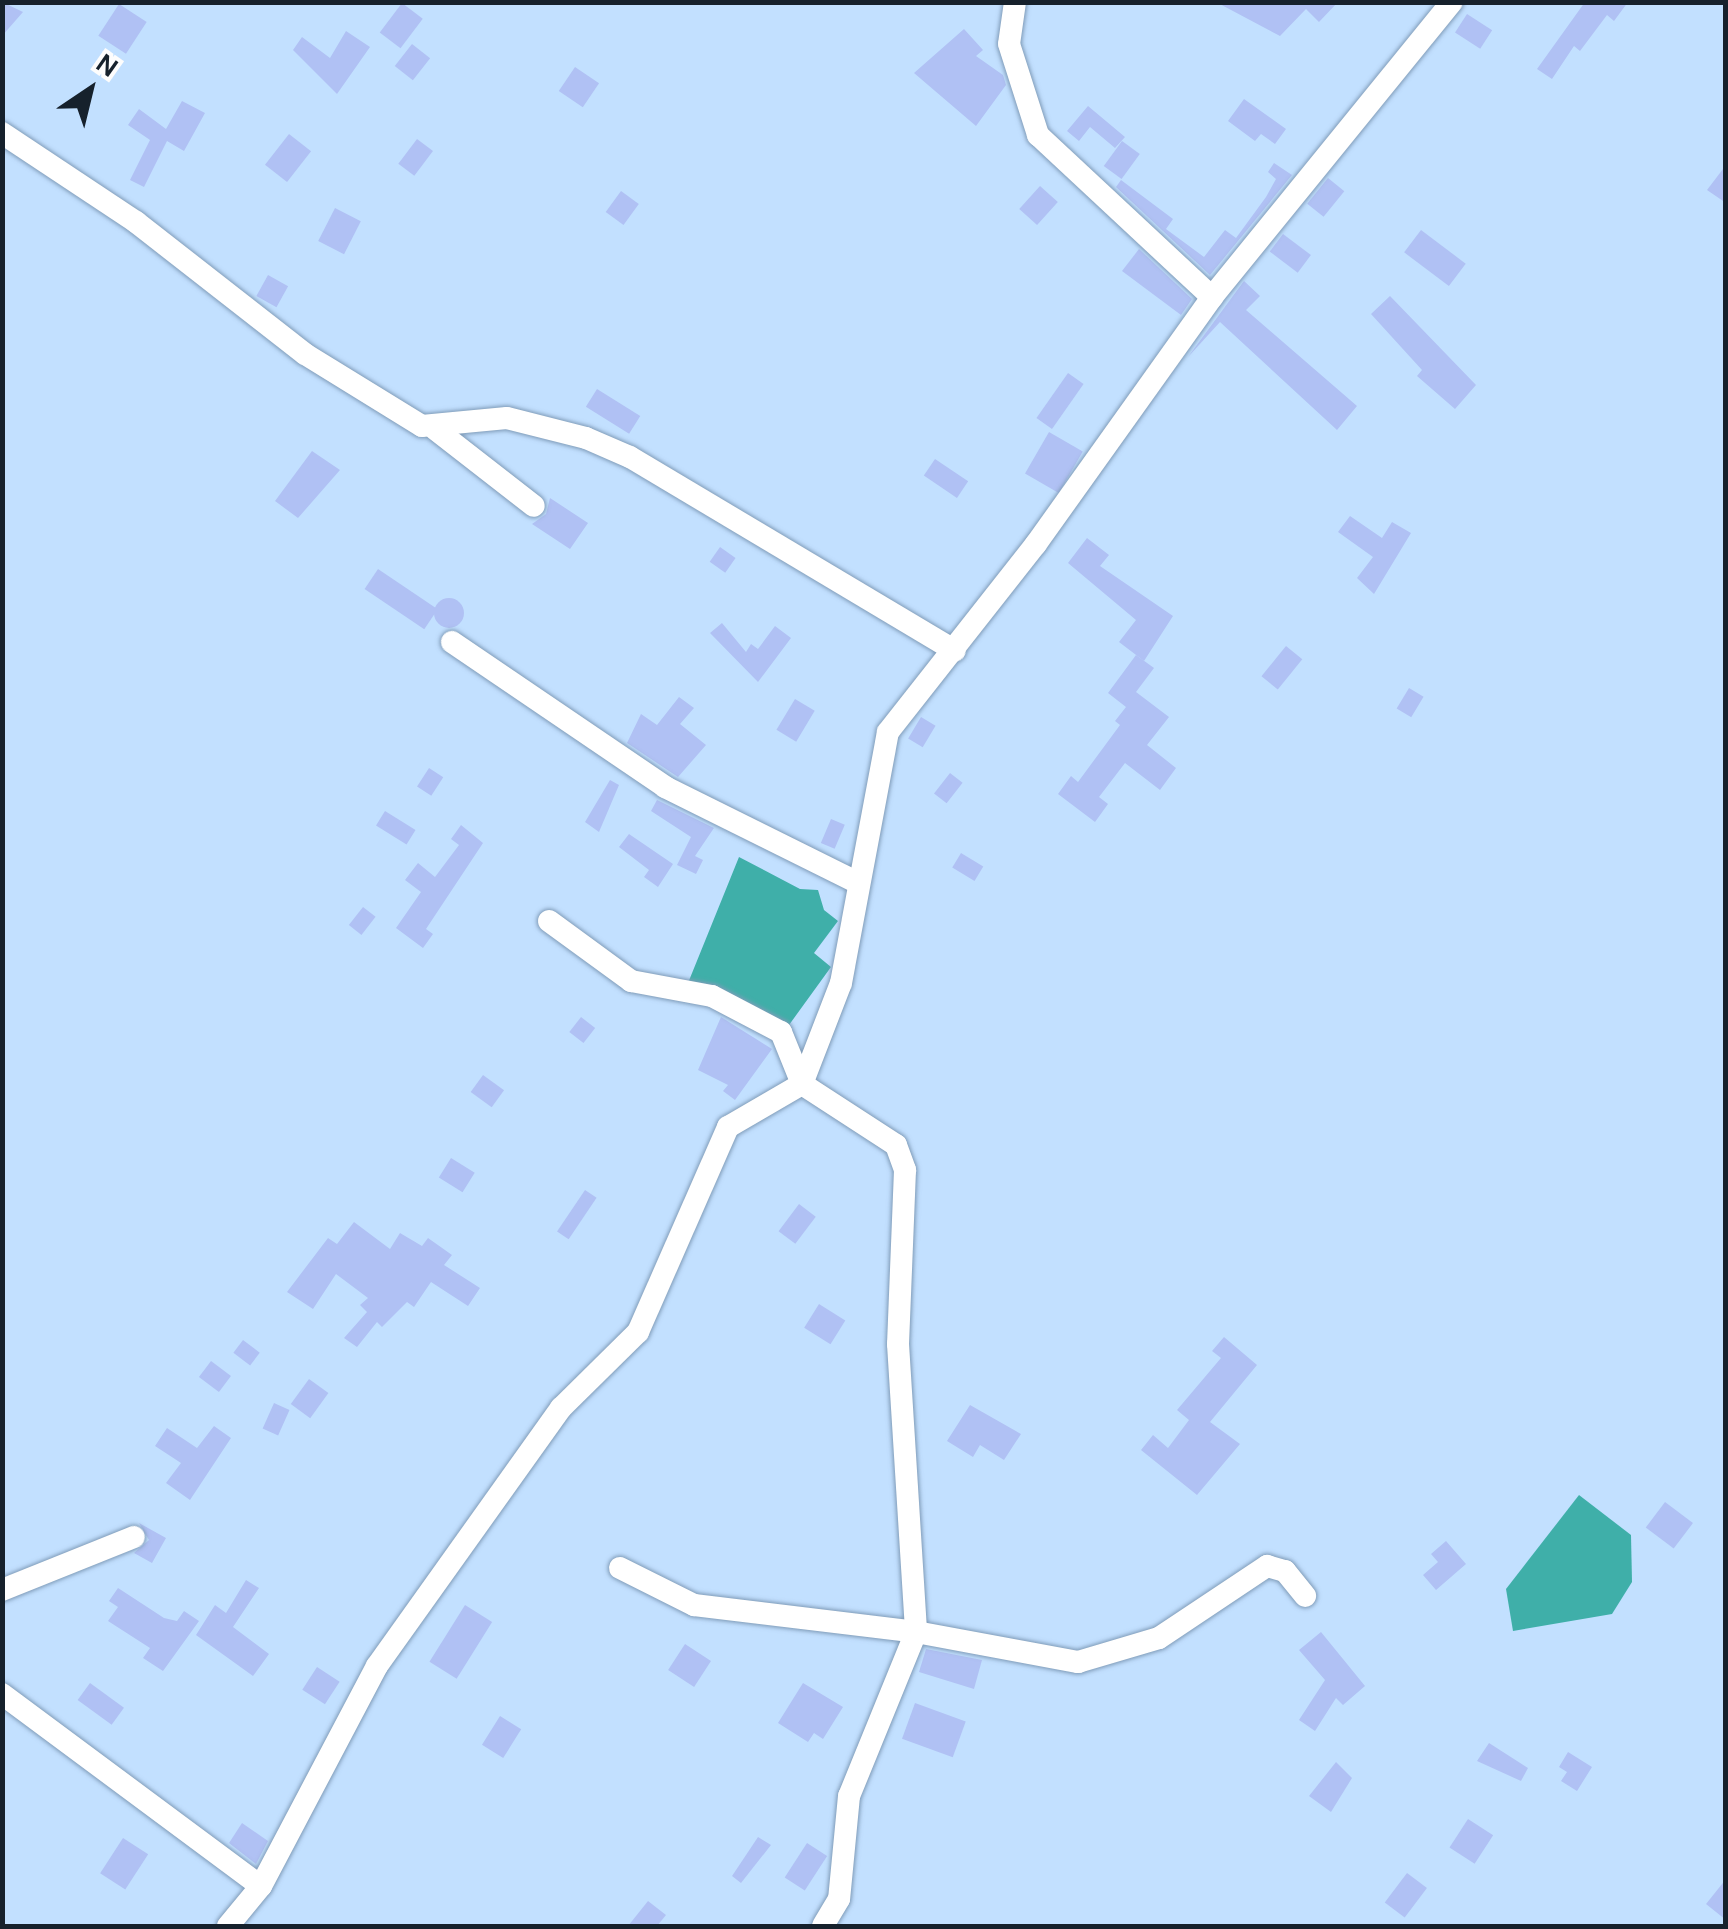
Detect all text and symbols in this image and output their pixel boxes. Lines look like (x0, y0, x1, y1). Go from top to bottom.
north arrow (40, 40, 140, 140)
text: N (90, 46, 125, 84)

